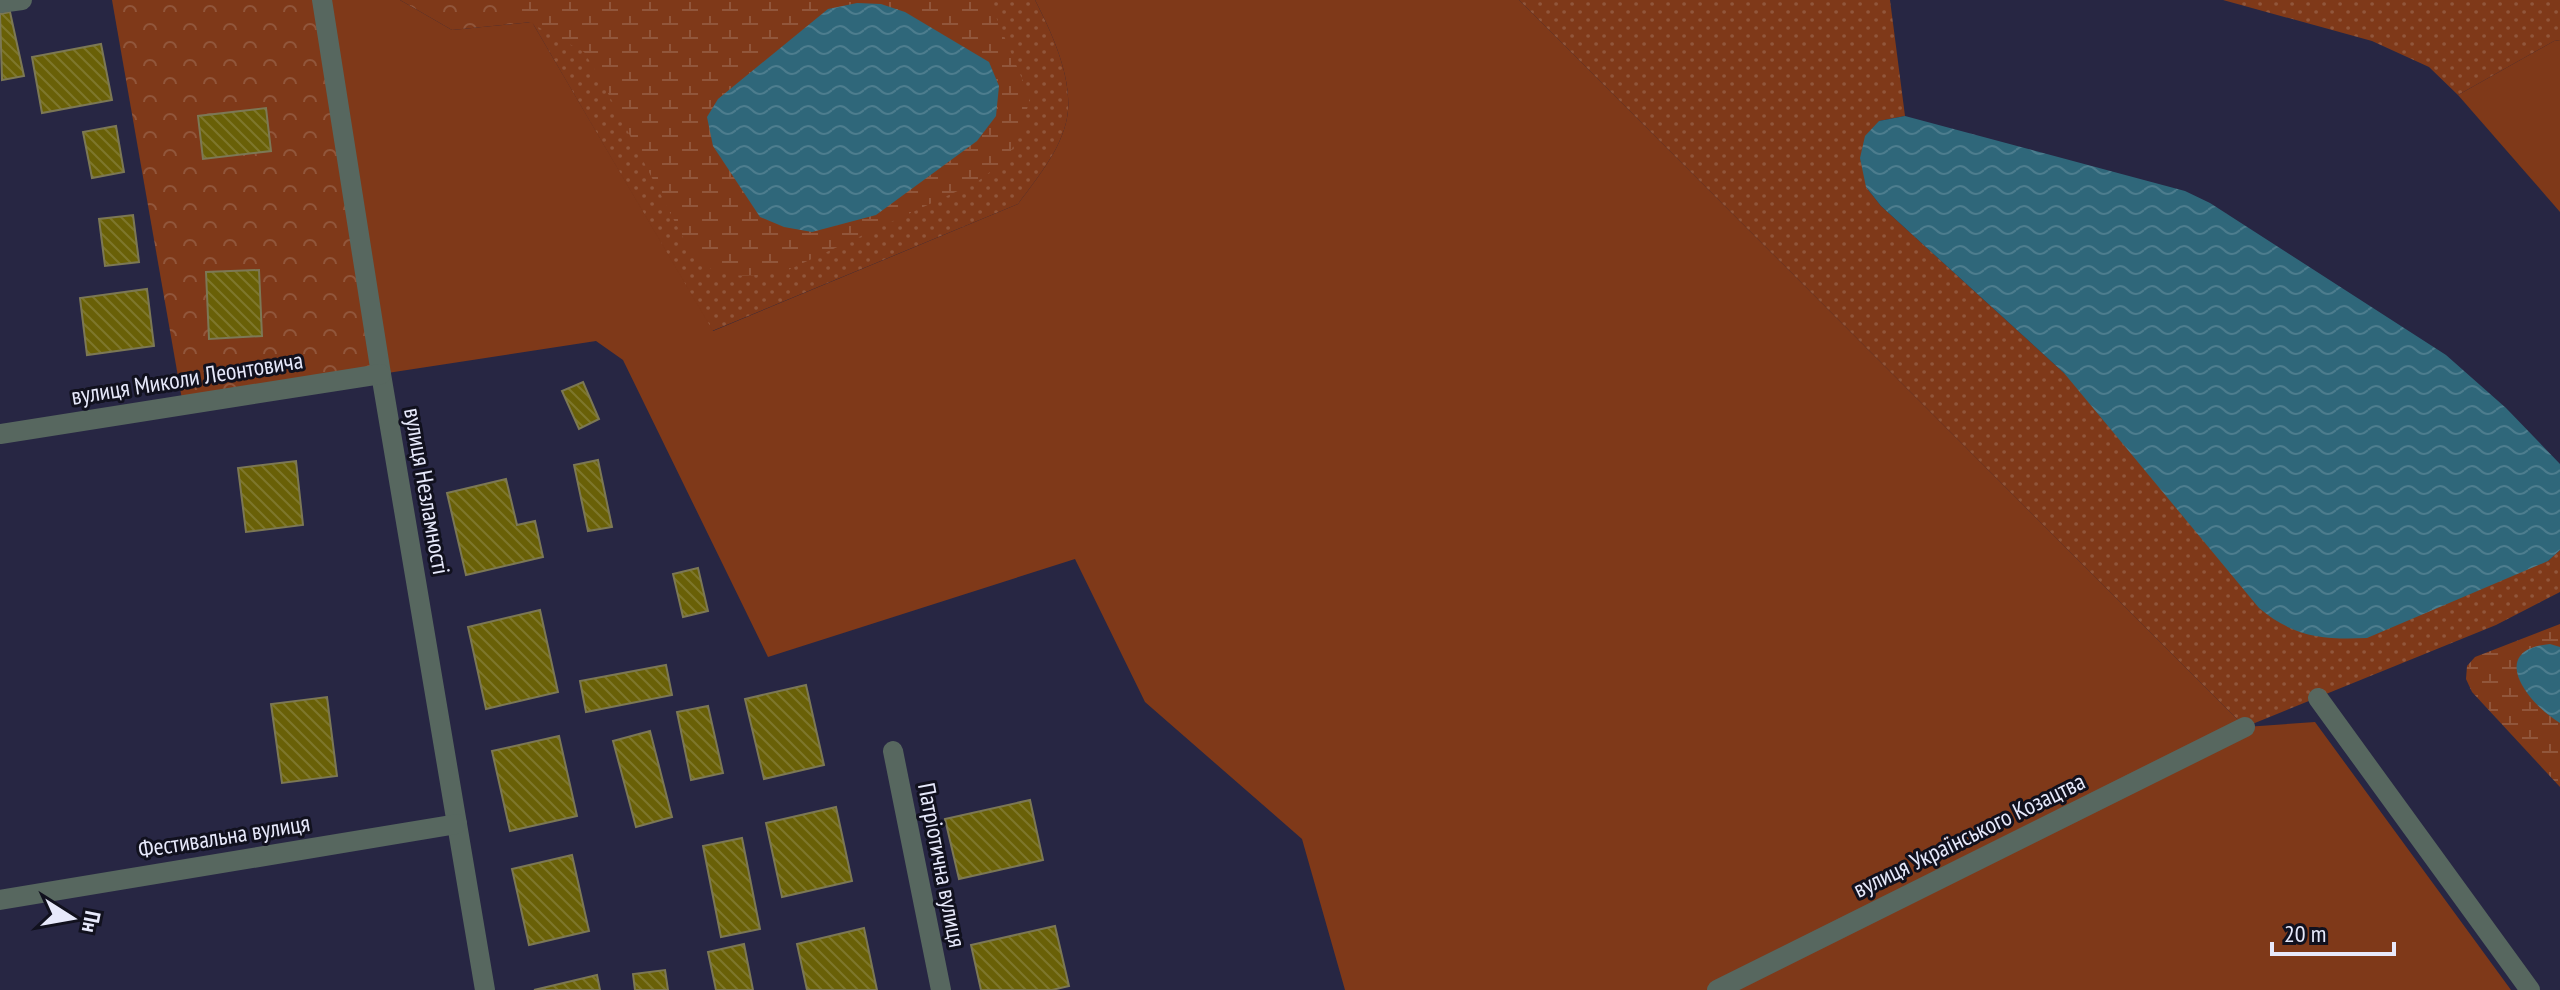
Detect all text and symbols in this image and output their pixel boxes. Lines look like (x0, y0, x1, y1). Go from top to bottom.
street label: вулиця Миколи Леонтовича (69, 344, 305, 412)
street label: вулиця Незламності (397, 405, 457, 577)
street label: вулиця Українського Козацтва (1848, 765, 2090, 905)
street label: Патріотична вулиця (911, 780, 973, 950)
street label: Фестивальна вулиця (136, 807, 312, 865)
north arrow (32, 878, 112, 958)
scale bar (2272, 906, 2394, 956)
text: Пн (76, 909, 107, 935)
text: 20 m (2284, 918, 2326, 949)

